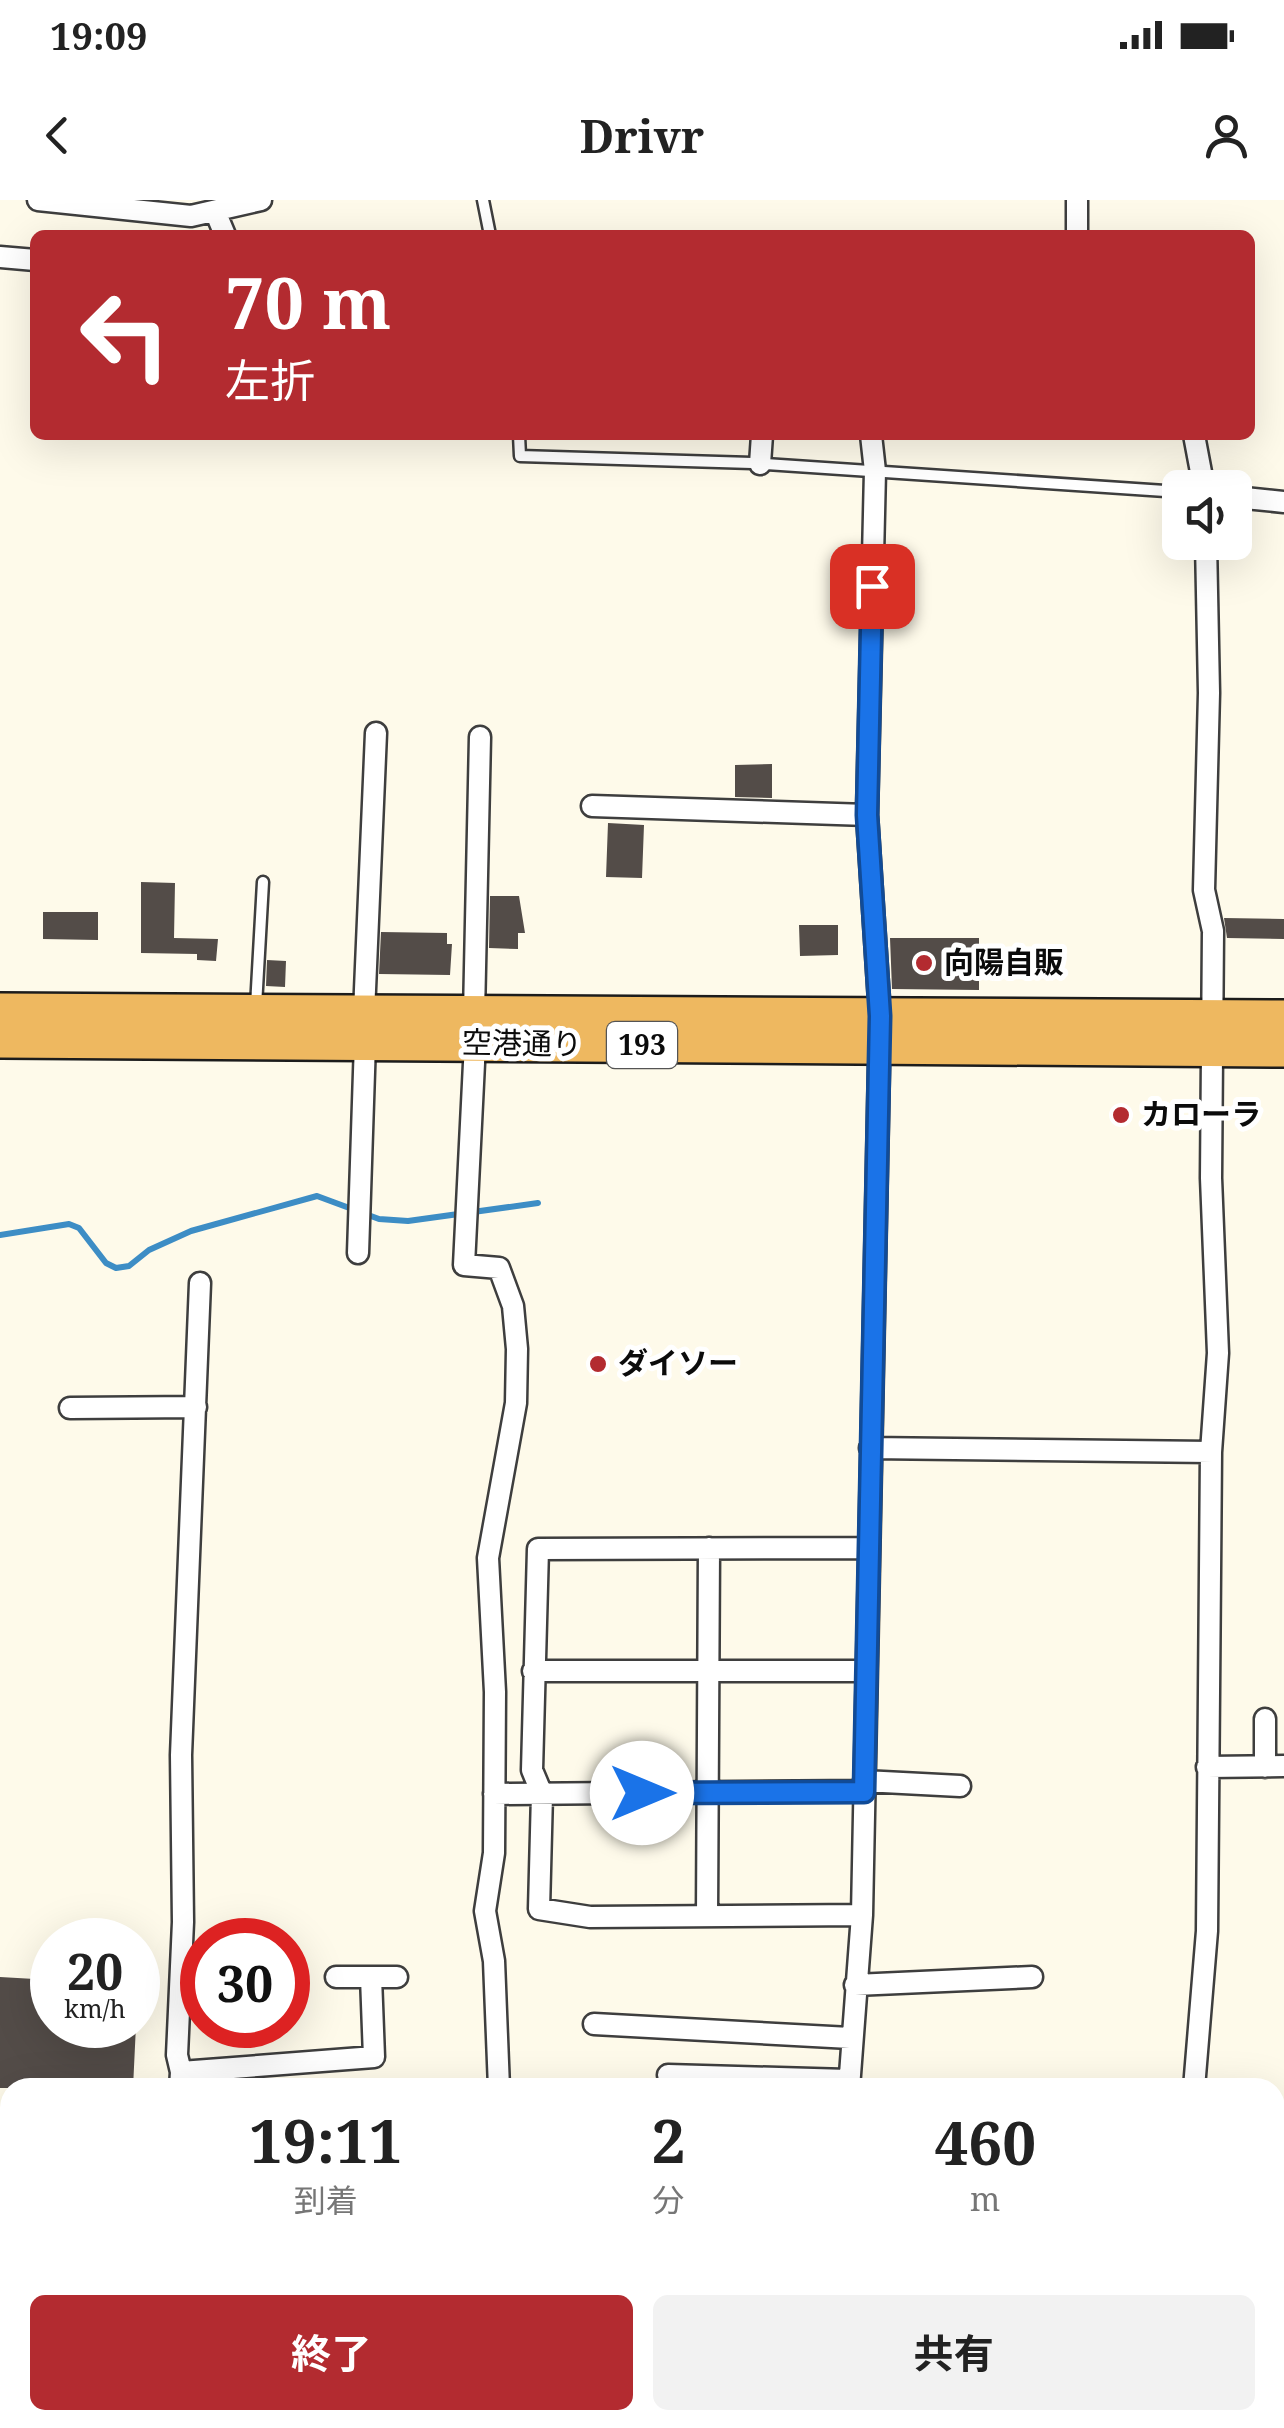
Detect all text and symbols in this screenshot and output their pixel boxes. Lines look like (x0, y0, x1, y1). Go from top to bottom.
text: 19:09 (50, 9, 147, 61)
text: Drivr (580, 105, 704, 166)
icon: back (30, 108, 85, 163)
icon: person (1199, 108, 1254, 163)
text: 70 m (225, 254, 391, 350)
icon: left (60, 270, 190, 400)
text: 左折 (225, 349, 315, 410)
map controls (1162, 470, 1252, 560)
button: sound (1162, 470, 1252, 560)
pin (830, 544, 915, 629)
icon: arrive (845, 559, 900, 614)
place label: 向陽自販 (944, 941, 1064, 982)
marker: 向陽自販 (913, 952, 935, 974)
street label: 空港通り (462, 1021, 582, 1064)
road number: 193 (607, 1022, 677, 1068)
place label: カローラ (1141, 1093, 1261, 1134)
marker: カローラ (1110, 1104, 1132, 1126)
place label: ダイソー (618, 1342, 738, 1383)
marker: ダイソー (587, 1353, 609, 1375)
position arrow (590, 1741, 694, 1845)
speed limit sign: 30 (180, 1918, 310, 2048)
text: 20 (67, 1937, 123, 2005)
text: km/h (64, 1991, 126, 2025)
text: 19:11 (249, 2099, 403, 2181)
text: 2 (652, 2099, 686, 2181)
text: 460 (934, 2101, 1036, 2183)
text: m (970, 2177, 1000, 2220)
text: 到着 (294, 2178, 358, 2221)
text: 分 (653, 2178, 685, 2221)
button: 終了 (30, 2295, 633, 2410)
button: 共有 (653, 2295, 1255, 2410)

